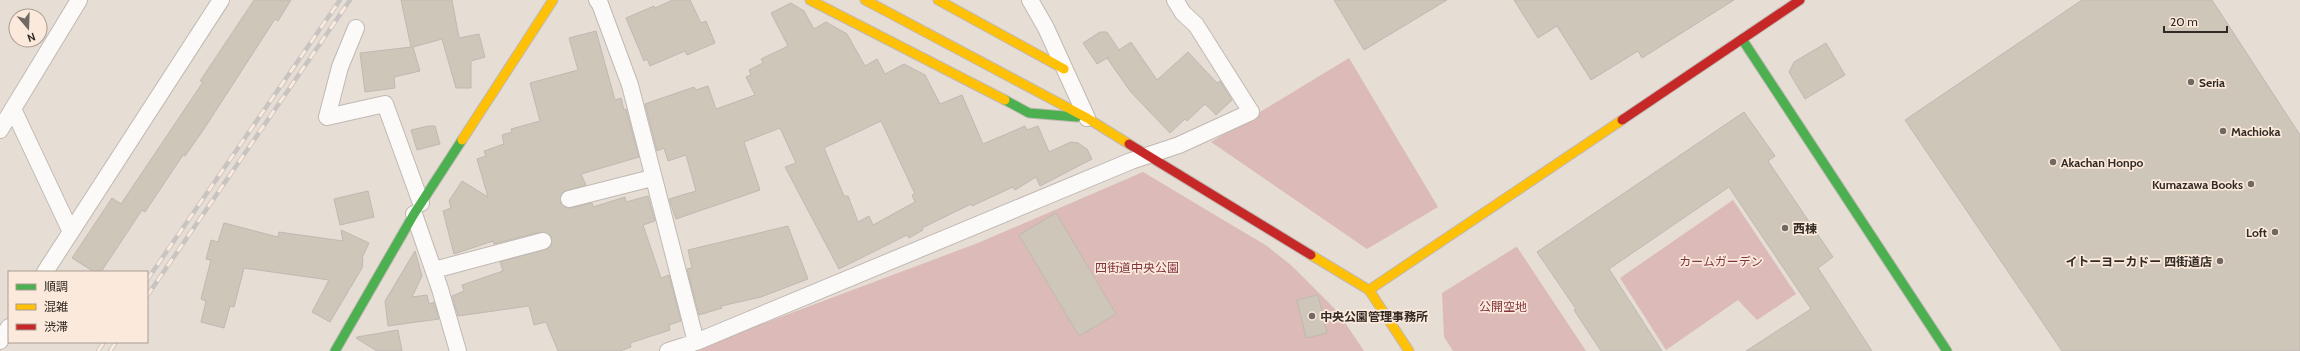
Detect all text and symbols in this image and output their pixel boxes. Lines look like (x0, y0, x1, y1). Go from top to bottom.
north arrow (8, 8, 48, 48)
scale bar (2164, 8, 2227, 34)
text: 20 m (2170, 14, 2198, 29)
text: N (25, 30, 37, 45)
place label: Seria (2199, 75, 2225, 90)
marker: Seria (2186, 77, 2196, 87)
place label: Machioka (2231, 124, 2280, 139)
marker: Machioka (2218, 126, 2228, 136)
place label: Akachan Honpo (2061, 155, 2144, 170)
marker: Akachan Honpo (2048, 157, 2058, 167)
place label: Kumazawa Books (2152, 177, 2243, 192)
marker: Kumazawa Books (2246, 179, 2256, 189)
place label: 西棟 (1793, 221, 1817, 236)
marker: 西棟 (1780, 223, 1790, 233)
place label: Loft (2246, 225, 2267, 240)
marker: Loft (2270, 227, 2280, 237)
park label: カームガーデン (1679, 254, 1763, 269)
place label: イトーヨーカドー 四街道店 (2065, 254, 2212, 269)
marker: イトーヨーカドー 四街道店 (2215, 256, 2225, 266)
park label: 四街道中央公園 (1095, 260, 1179, 275)
legend (8, 271, 148, 343)
text: 順調 (44, 279, 68, 294)
text: 混雑 (44, 299, 68, 314)
park label: 公開空地 (1479, 299, 1527, 314)
place label: 中央公園管理事務所 (1320, 309, 1428, 324)
marker: 中央公園管理事務所 (1307, 311, 1317, 321)
text: 渋滞 (44, 319, 68, 334)

